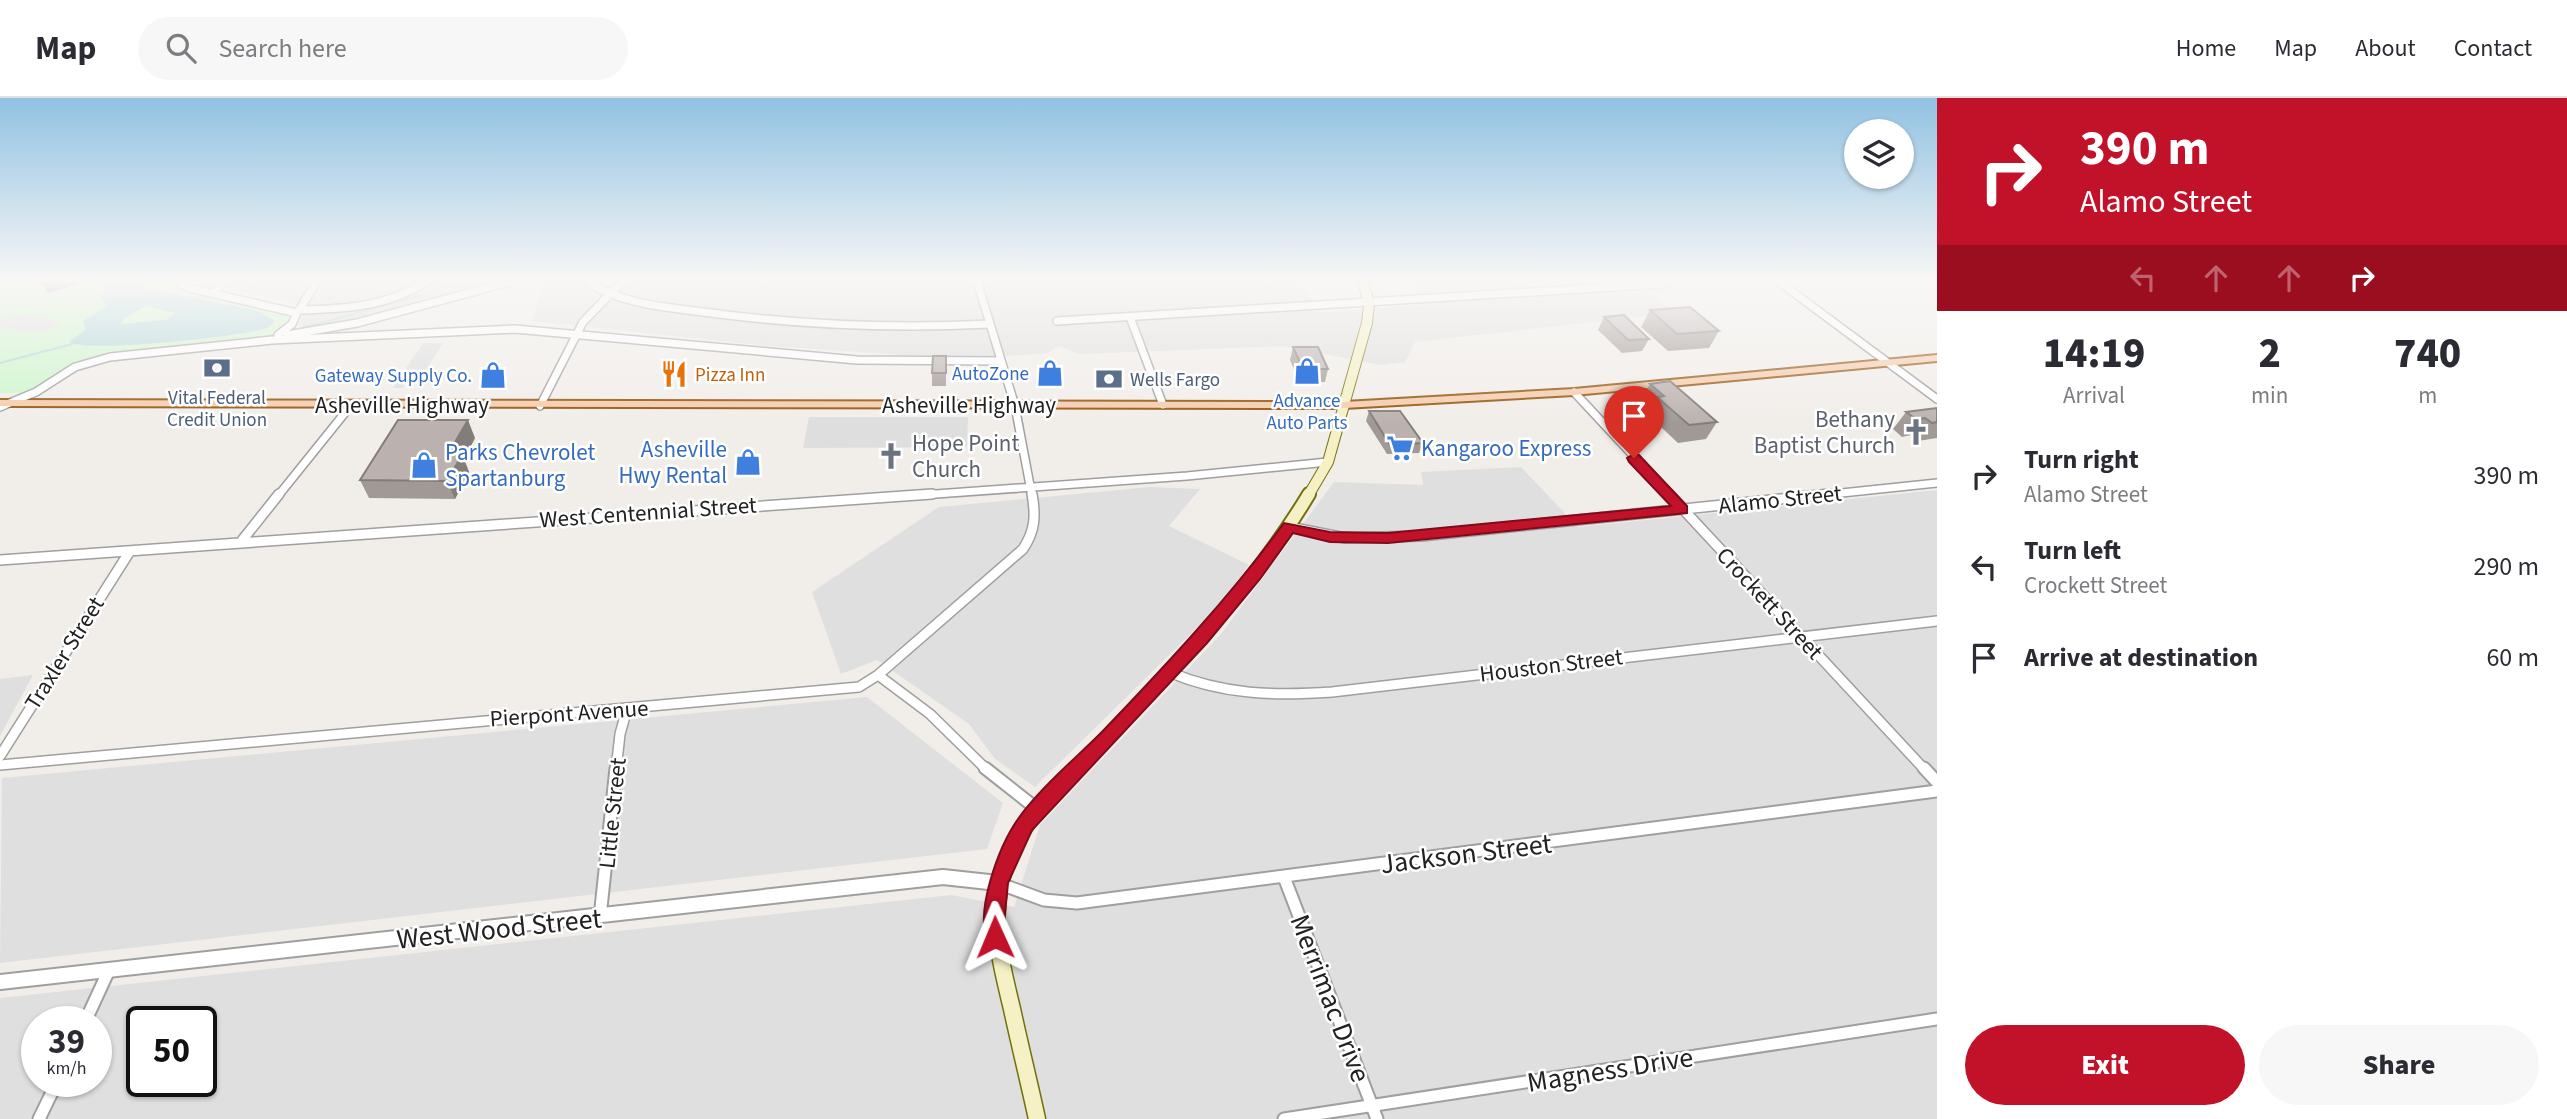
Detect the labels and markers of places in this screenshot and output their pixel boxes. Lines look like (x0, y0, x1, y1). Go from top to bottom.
bank icon: Vital Federal Credit Union (202, 353, 232, 383)
shop icon: Advance Auto Parts (1292, 356, 1322, 386)
shop icon: AutoZone (1035, 358, 1065, 388)
restaurant icon: Pizza Inn (659, 359, 689, 389)
shop icon: Gateway Supply Co. (478, 360, 508, 390)
place label: AutoZone (952, 361, 1029, 388)
place label: Pizza Inn (695, 362, 765, 389)
place label: Gateway Supply Co. (315, 363, 472, 390)
bank icon: Wells Fargo (1094, 364, 1124, 394)
place label: Wells Fargo (1130, 367, 1220, 394)
place label: Vital Federal Credit Union (167, 385, 267, 434)
pin (1604, 386, 1664, 458)
place label: Advance Auto Parts (1266, 388, 1348, 437)
place label: Bethany Baptist Church (1754, 403, 1895, 462)
church icon: Bethany Baptist Church (1901, 417, 1931, 447)
place label: Hope Point Church (912, 427, 1019, 486)
place label: Kangaroo Express (1421, 432, 1591, 465)
place label: Asheville Hwy Rental (619, 433, 727, 492)
supermarket icon: Kangaroo Express (1385, 433, 1415, 463)
place label: Parks Chevrolet Spartanburg (445, 436, 595, 495)
church icon: Hope Point Church (876, 441, 906, 471)
shop icon: Asheville Hwy Rental (733, 447, 763, 477)
shop icon: Parks Chevrolet Spartanburg (409, 450, 439, 480)

